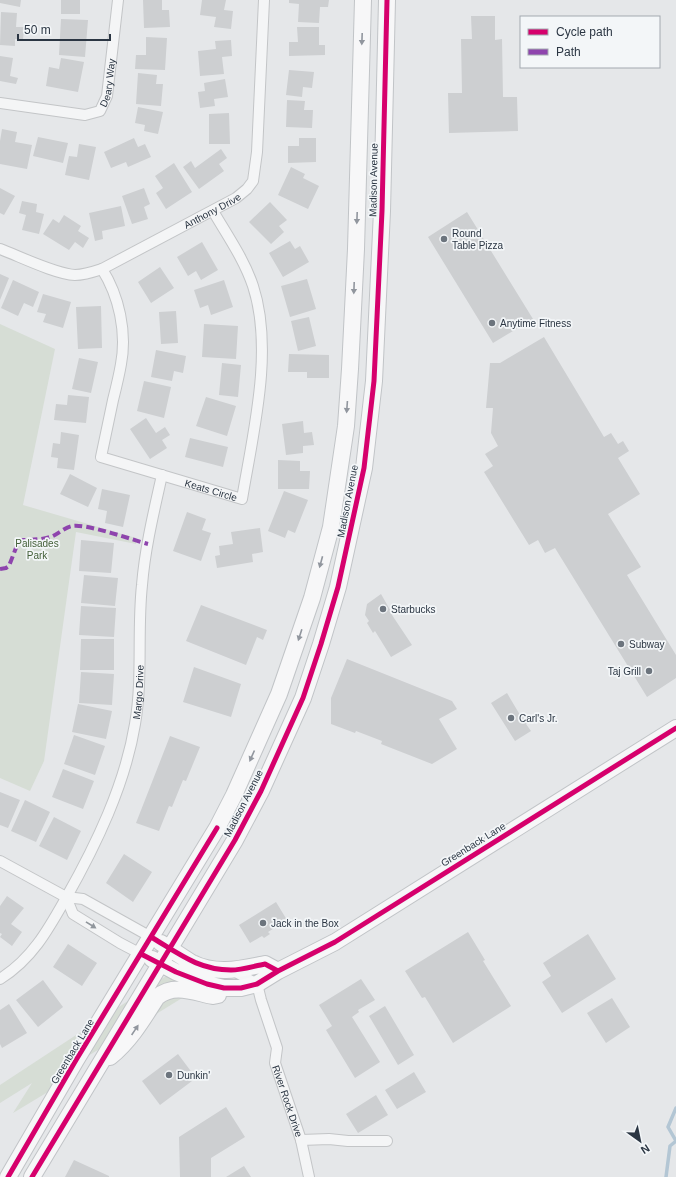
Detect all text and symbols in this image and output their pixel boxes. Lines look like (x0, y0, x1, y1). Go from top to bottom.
scale bar (18, 16, 110, 42)
legend (520, 16, 660, 68)
text: 50 m (24, 23, 51, 37)
text: Cycle path (556, 25, 613, 39)
one-way arrow (359, 33, 365, 46)
text: Path (556, 45, 581, 59)
street label: Deary Way (98, 58, 117, 109)
street label: Madison Avenue (367, 143, 380, 217)
street label: Anthony Drive (182, 191, 244, 231)
one-way arrow (353, 212, 360, 224)
place label: Round Table Pizza (452, 228, 504, 251)
marker: Round Table Pizza (439, 234, 449, 244)
one-way arrow (351, 282, 357, 295)
marker: Anytime Fitness (487, 318, 497, 328)
place label: Anytime Fitness (500, 318, 571, 329)
one-way arrow (344, 401, 351, 414)
street label: Madison Avenue (335, 463, 360, 538)
street label: Keats Circle (184, 477, 239, 503)
park label: Palisades Park (15, 538, 59, 561)
one-way arrow (318, 556, 324, 568)
marker: Starbucks (378, 604, 388, 614)
place label: Starbucks (391, 604, 435, 615)
one-way arrow (297, 629, 303, 641)
marker: Subway (616, 639, 626, 649)
place label: Subway (629, 639, 665, 650)
street label: Margo Drive (131, 664, 146, 720)
place label: Taj Grill (608, 666, 641, 677)
marker: Taj Grill (644, 666, 654, 676)
marker: Carl's Jr. (506, 713, 516, 723)
place label: Carl's Jr. (519, 713, 558, 724)
one-way arrow (249, 750, 255, 761)
street label: Madison Avenue (222, 767, 265, 839)
street label: Greenback Lane (439, 820, 508, 869)
marker: Jack in the Box (258, 918, 268, 928)
place label: Jack in the Box (271, 918, 339, 929)
one-way arrow (86, 921, 96, 929)
street label: Greenback Lane (49, 1016, 96, 1086)
one-way arrow (132, 1024, 139, 1036)
street label: River Rock Drive (270, 1064, 305, 1139)
marker: Dunkin' (164, 1070, 174, 1080)
place label: Dunkin' (177, 1070, 210, 1081)
north arrow (620, 1121, 660, 1161)
text: N (639, 1142, 652, 1157)

